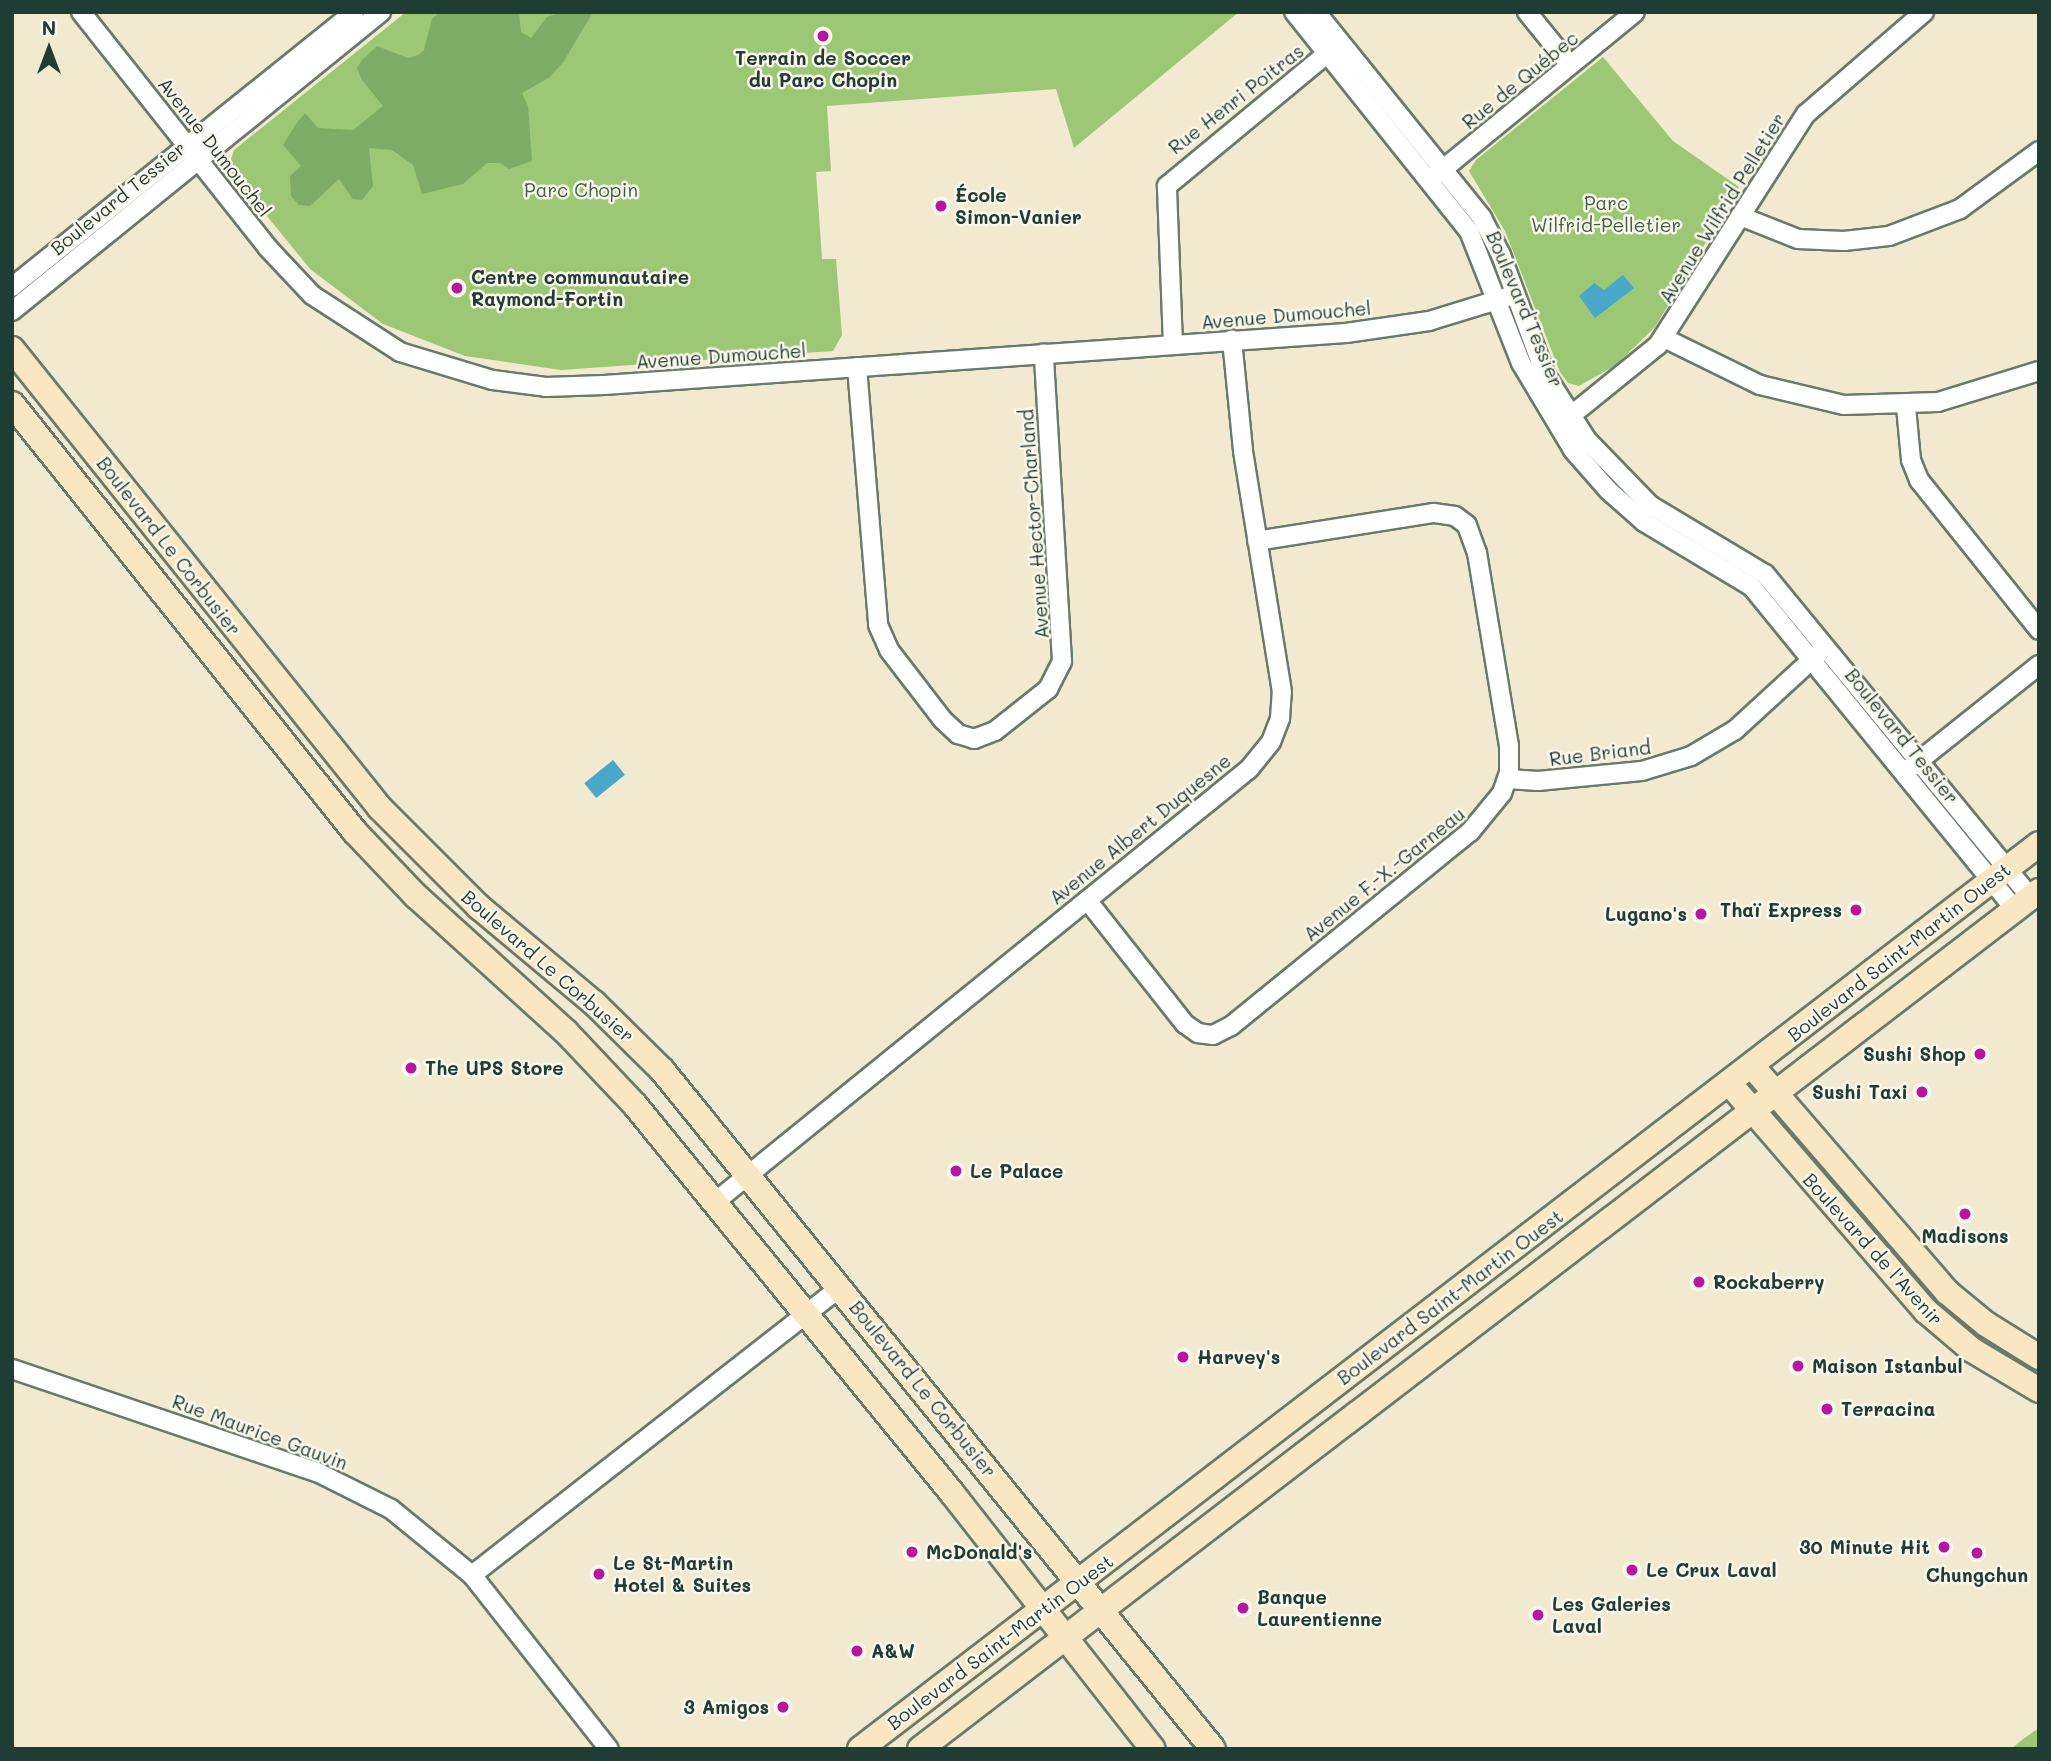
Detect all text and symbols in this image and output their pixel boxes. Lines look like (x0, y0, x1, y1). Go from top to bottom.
north arrow (14, 14, 84, 84)
text: N (42, 15, 56, 40)
street label: Rue de Québec (1458, 26, 1582, 134)
marker: Terrain de Soccer du Parc Chopin (815, 28, 831, 44)
street label: Rue Henri Poitras (1164, 39, 1308, 159)
place label: Terrain de Soccer du Parc Chopin (735, 47, 911, 91)
street label: Avenue Dumouchel (154, 73, 276, 221)
street label: Avenue Wilfrid Pelletier (1654, 109, 1790, 307)
street label: Boulevard Tessier (46, 136, 190, 260)
park label: Parc Chopin (524, 179, 638, 201)
place label: École Simon-Vanier (955, 184, 1082, 228)
park label: Parc Wilfrid-Pelletier (1531, 192, 1681, 236)
marker: École Simon-Vanier (933, 198, 949, 214)
street label: Boulevard Tessier (1482, 227, 1568, 391)
place label: Centre communautaire Raymond-Fortin (471, 266, 689, 310)
marker: Centre communautaire Raymond-Fortin (449, 280, 465, 296)
street label: Avenue Dumouchel (1200, 296, 1372, 334)
street label: Avenue Dumouchel (635, 339, 807, 373)
street label: Avenue Hector-Charland (1015, 408, 1053, 640)
street label: Boulevard Le Corbusier (92, 452, 246, 640)
street label: Boulevard Tessier (1840, 664, 1964, 808)
street label: Rue Briand (1548, 735, 1652, 771)
street label: Avenue Albert Duquesne (1045, 749, 1235, 909)
street label: Avenue F.-X.-Garneau (1299, 802, 1469, 946)
street label: Boulevard Saint-Martin Ouest (1783, 858, 2015, 1046)
street label: Boulevard Le Corbusier (457, 885, 639, 1047)
place label: Thaï Express (1720, 899, 1842, 921)
marker: Thaï Express (1848, 902, 1864, 918)
place label: Lugano's (1605, 903, 1687, 925)
marker: Lugano's (1693, 906, 1709, 922)
place label: Sushi Shop (1863, 1043, 1966, 1065)
marker: Sushi Shop (1972, 1046, 1988, 1062)
place label: The UPS Store (425, 1057, 564, 1079)
marker: The UPS Store (403, 1060, 419, 1076)
place label: Sushi Taxi (1812, 1081, 1908, 1103)
marker: Sushi Taxi (1914, 1084, 1930, 1100)
place label: Le Palace (970, 1160, 1063, 1182)
marker: Le Palace (948, 1163, 964, 1179)
street label: Boulevard de l'Avenir (1799, 1168, 1947, 1330)
street label: Boulevard Saint-Martin Ouest (1333, 1205, 1567, 1389)
marker: Madisons (1957, 1206, 1973, 1222)
place label: Madisons (1921, 1225, 2009, 1247)
place label: Rockaberry (1713, 1271, 1824, 1293)
marker: Rockaberry (1691, 1274, 1707, 1290)
street label: Boulevard Le Corbusier (845, 1296, 1001, 1482)
place label: Harvey's (1197, 1346, 1280, 1368)
marker: Harvey's (1175, 1349, 1191, 1365)
place label: Maison Istanbul (1812, 1355, 1963, 1377)
marker: Maison Istanbul (1790, 1358, 1806, 1374)
street label: Rue Maurice Gauvin (169, 1390, 351, 1474)
place label: Terracina (1841, 1398, 1935, 1420)
marker: Terracina (1819, 1401, 1835, 1417)
place label: 30 Minute Hit (1799, 1536, 1930, 1558)
marker: 30 Minute Hit (1936, 1539, 1952, 1555)
place label: McDonald's (926, 1541, 1032, 1563)
marker: McDonald's (904, 1544, 920, 1560)
marker: Chungchun (1969, 1545, 1985, 1561)
street label: Boulevard Saint-Martin Ouest (883, 1550, 1117, 1734)
place label: Le St-Martin Hotel & Suites (613, 1552, 751, 1596)
place label: Le Crux Laval (1646, 1559, 1777, 1581)
marker: Le Crux Laval (1624, 1562, 1640, 1578)
place label: Chungchun (1926, 1564, 2028, 1586)
marker: Le St-Martin Hotel & Suites (591, 1566, 607, 1582)
place label: Banque Laurentienne (1257, 1586, 1382, 1630)
place label: Les Galeries Laval (1552, 1593, 1671, 1637)
marker: Banque Laurentienne (1235, 1600, 1251, 1616)
marker: Les Galeries Laval (1530, 1607, 1546, 1623)
place label: A&W (871, 1640, 915, 1662)
marker: A&W (849, 1643, 865, 1659)
place label: 3 Amigos (684, 1696, 769, 1718)
marker: 3 Amigos (775, 1699, 791, 1715)

